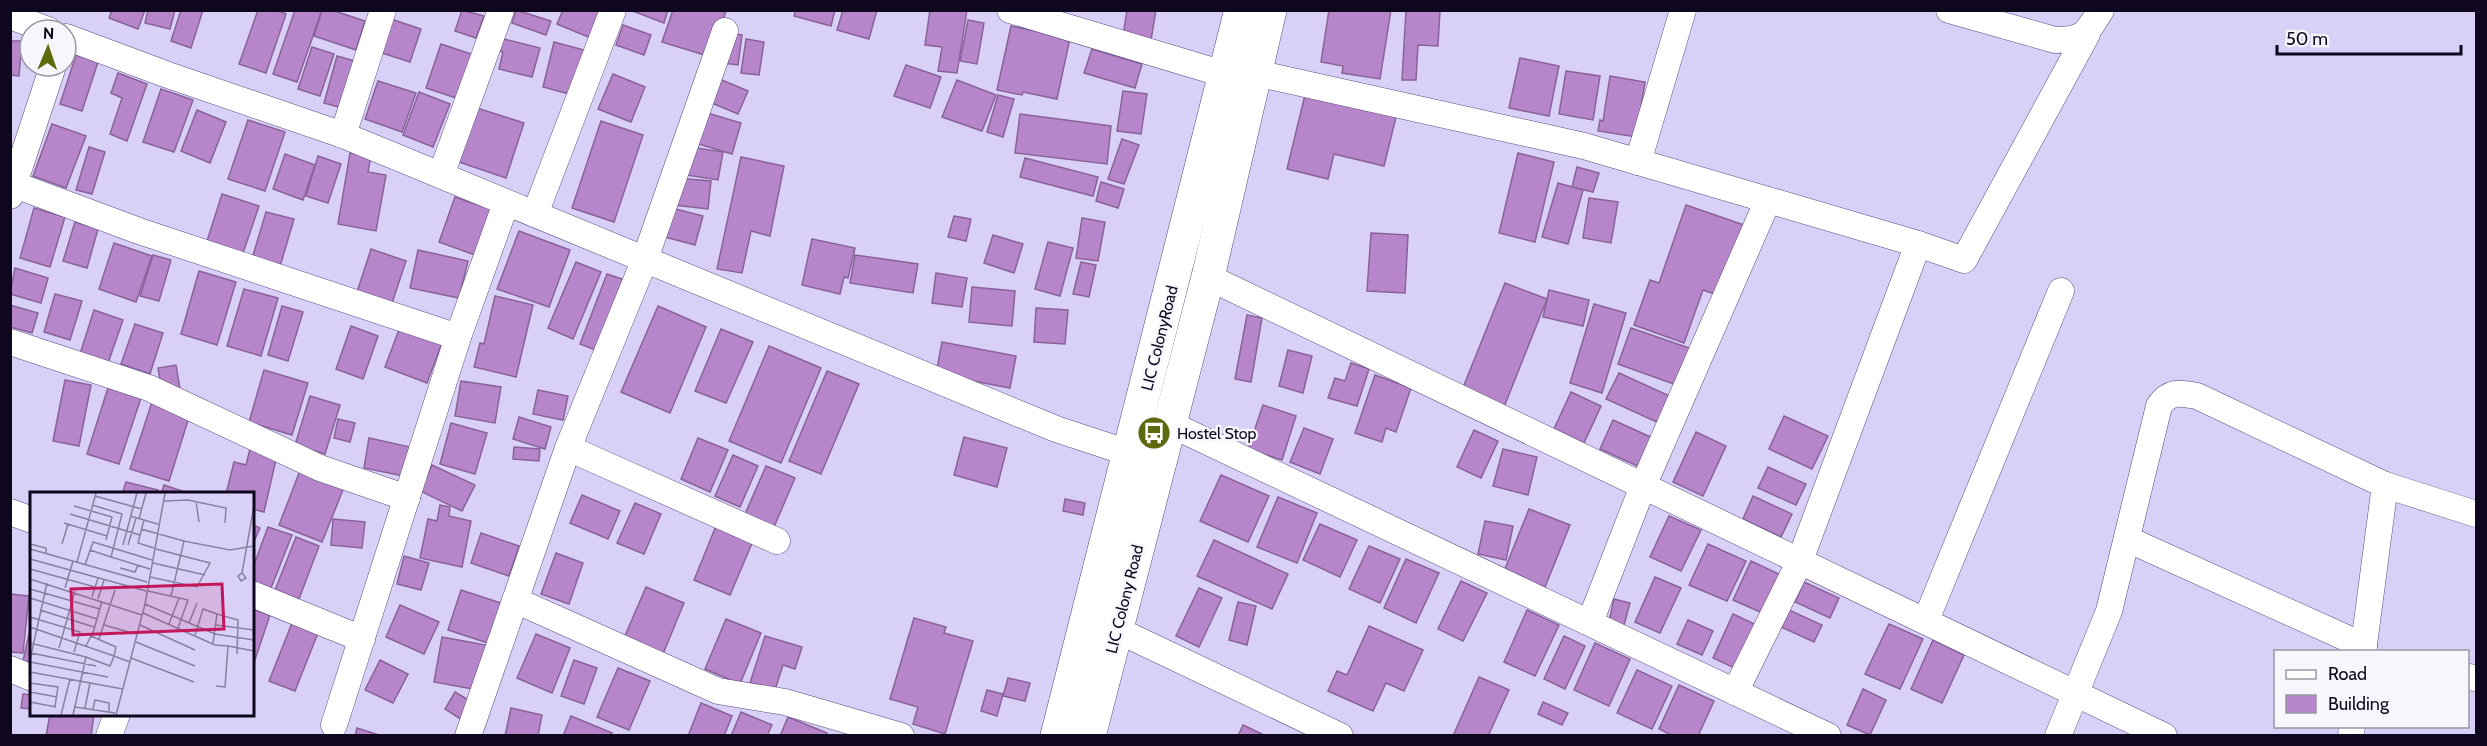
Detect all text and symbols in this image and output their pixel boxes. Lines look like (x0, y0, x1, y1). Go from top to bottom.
north arrow (18, 18, 78, 78)
scale bar (2277, 18, 2462, 56)
text: N (43, 24, 54, 43)
text: 50 m (2286, 28, 2328, 50)
street label: LIC ColonyRoad (1137, 284, 1182, 393)
bus stop icon: Hostel Stop (1136, 415, 1172, 451)
place label: Hostel Stop (1177, 424, 1257, 443)
inset map (30, 492, 254, 716)
street label: LIC Colony Road (1102, 543, 1147, 656)
legend (2274, 650, 2469, 728)
text: Road (2328, 663, 2367, 685)
text: Building (2328, 693, 2390, 715)

